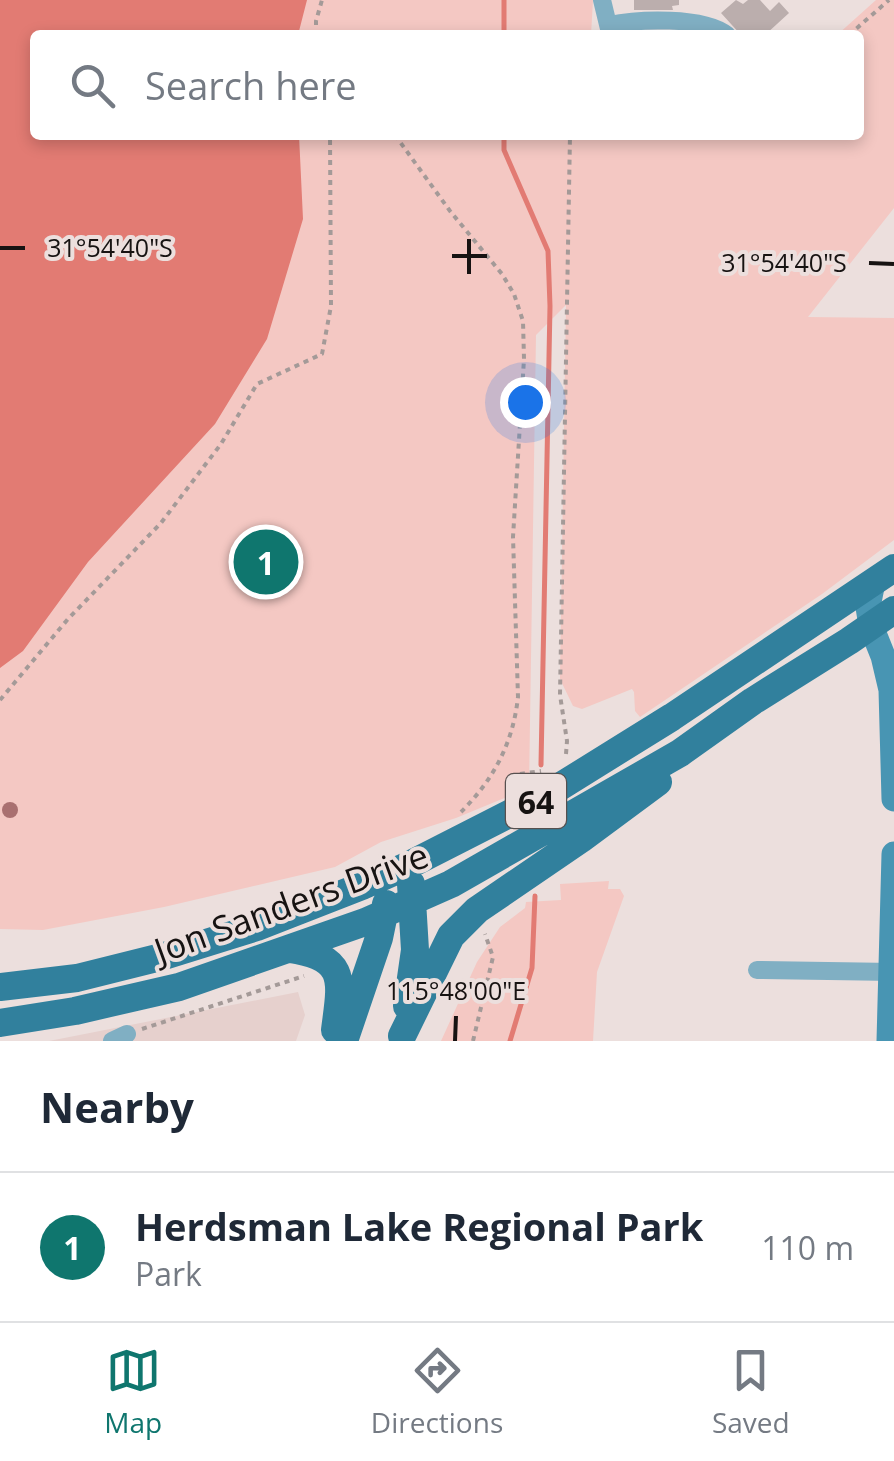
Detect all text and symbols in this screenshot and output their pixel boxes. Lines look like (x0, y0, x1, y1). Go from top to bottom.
search box (30, 30, 864, 140)
icon: search (65, 58, 120, 113)
text: Search here (145, 59, 357, 111)
text: 31°54'40"S (47, 230, 173, 264)
text: 31°54'40"S (721, 245, 847, 279)
your location (500, 377, 551, 428)
pin: 1 (234, 524, 298, 600)
road number: 64 (506, 774, 566, 828)
street label: Jon Sanders Drive (145, 831, 434, 974)
text: 115°48'00"E (386, 973, 526, 1007)
text: Nearby (40, 1078, 194, 1135)
text: Herdsman Lake Regional Park (135, 1200, 703, 1252)
text: 1 (63, 1226, 82, 1269)
text: 110 m (761, 1226, 854, 1269)
text: Park (135, 1252, 202, 1295)
tab: Map (104, 1343, 162, 1441)
tab: Directions (371, 1343, 503, 1441)
tab: Saved (712, 1343, 790, 1441)

